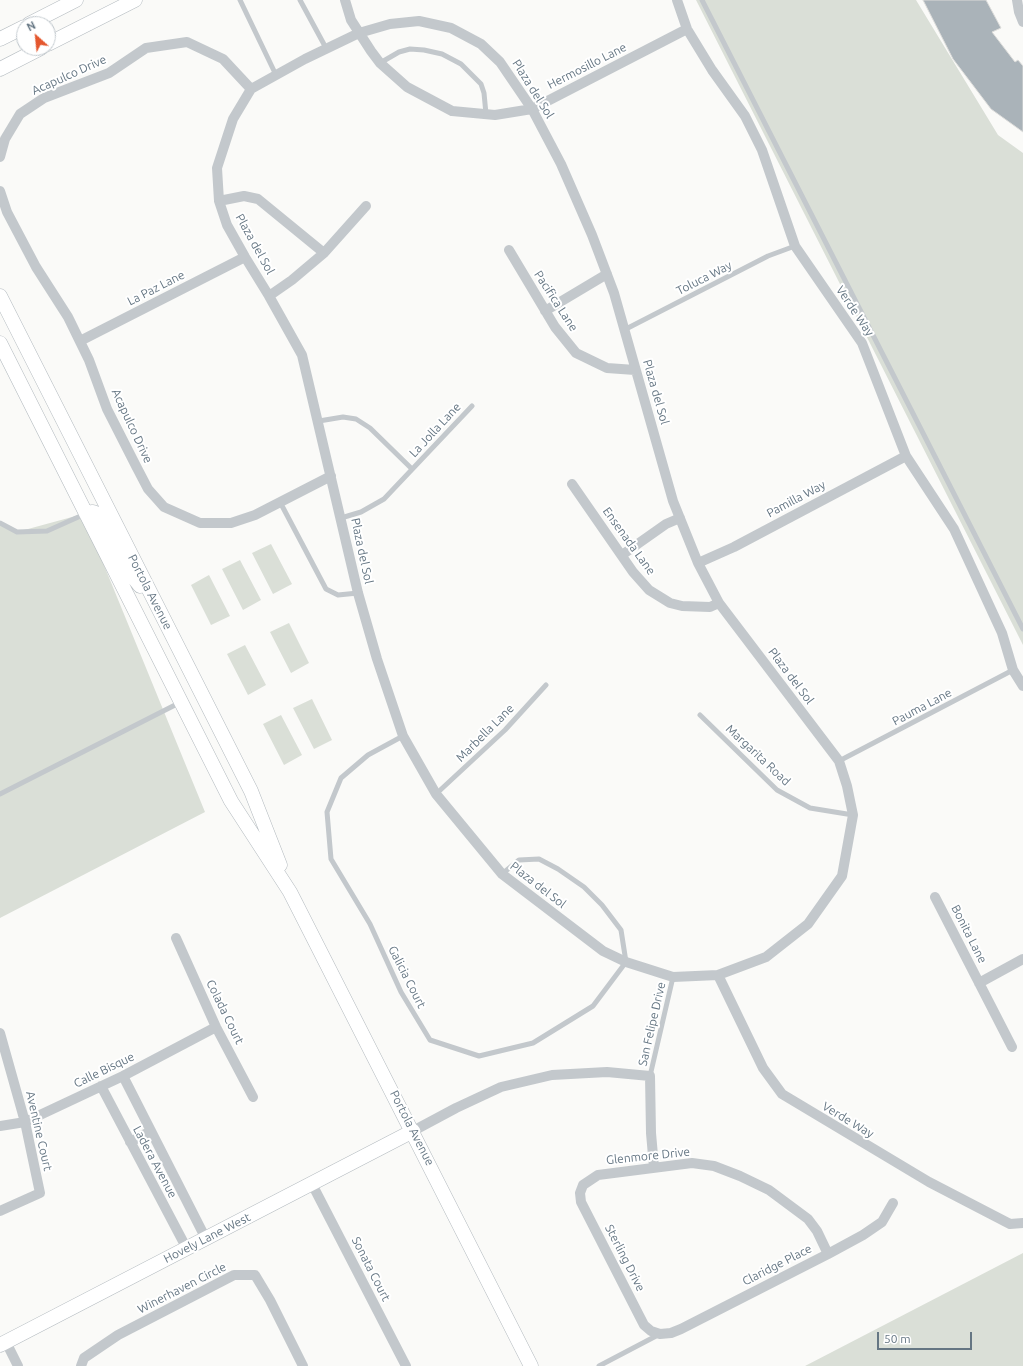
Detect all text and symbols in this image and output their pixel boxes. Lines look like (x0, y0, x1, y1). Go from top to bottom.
north arrow (16, 16, 56, 56)
text: N (25, 19, 37, 33)
street label: Hermosillo Lane (545, 40, 629, 92)
street label: Acapulco Drive (29, 52, 109, 98)
street label: Plaza del Sol (509, 57, 557, 121)
street label: Plaza del Sol (232, 211, 278, 277)
street label: Toluca Way (674, 258, 734, 298)
street label: La Paz Lane (125, 267, 187, 309)
street label: Pacifica Lane (531, 268, 581, 334)
street label: Verde Way (833, 283, 877, 339)
street label: Plaza del Sol (640, 358, 672, 426)
street label: Acapulco Drive (109, 387, 155, 465)
street label: La Jolla Lane (406, 400, 464, 460)
street label: Pamilla Way (764, 477, 828, 521)
street label: Ensenada Lane (600, 504, 658, 578)
street label: Plaza del Sol (348, 517, 376, 585)
street label: Portola Avenue (125, 552, 175, 632)
street label: Plaza del Sol (765, 645, 817, 707)
street label: Pauma Lane (890, 685, 954, 729)
street label: Marbella Lane (453, 701, 517, 765)
street label: Margarita Road (723, 721, 793, 789)
street label: Plaza del Sol (507, 859, 569, 911)
street label: Bonita Lane (948, 902, 990, 966)
street label: Galicia Court (385, 943, 429, 1011)
street label: Colada Court (203, 977, 247, 1047)
street label: San Felipe Drive (635, 981, 669, 1067)
street label: Calle Bisque (71, 1049, 137, 1091)
street label: Portola Avenue (387, 1088, 437, 1168)
street label: Aventine Court (23, 1090, 55, 1172)
street label: Verde Way (820, 1099, 876, 1141)
street label: Ladera Avenue (130, 1123, 180, 1201)
street label: Glenmore Drive (605, 1144, 691, 1168)
street label: Hovely Lane West (161, 1210, 253, 1266)
street label: Sterling Drive (602, 1222, 648, 1294)
street label: Sonata Court (349, 1234, 393, 1304)
street label: Claridge Place (740, 1241, 814, 1289)
street label: Winerhaven Circle (135, 1259, 229, 1317)
scale bar (879, 1324, 974, 1350)
text: 50 m (884, 1332, 911, 1345)

